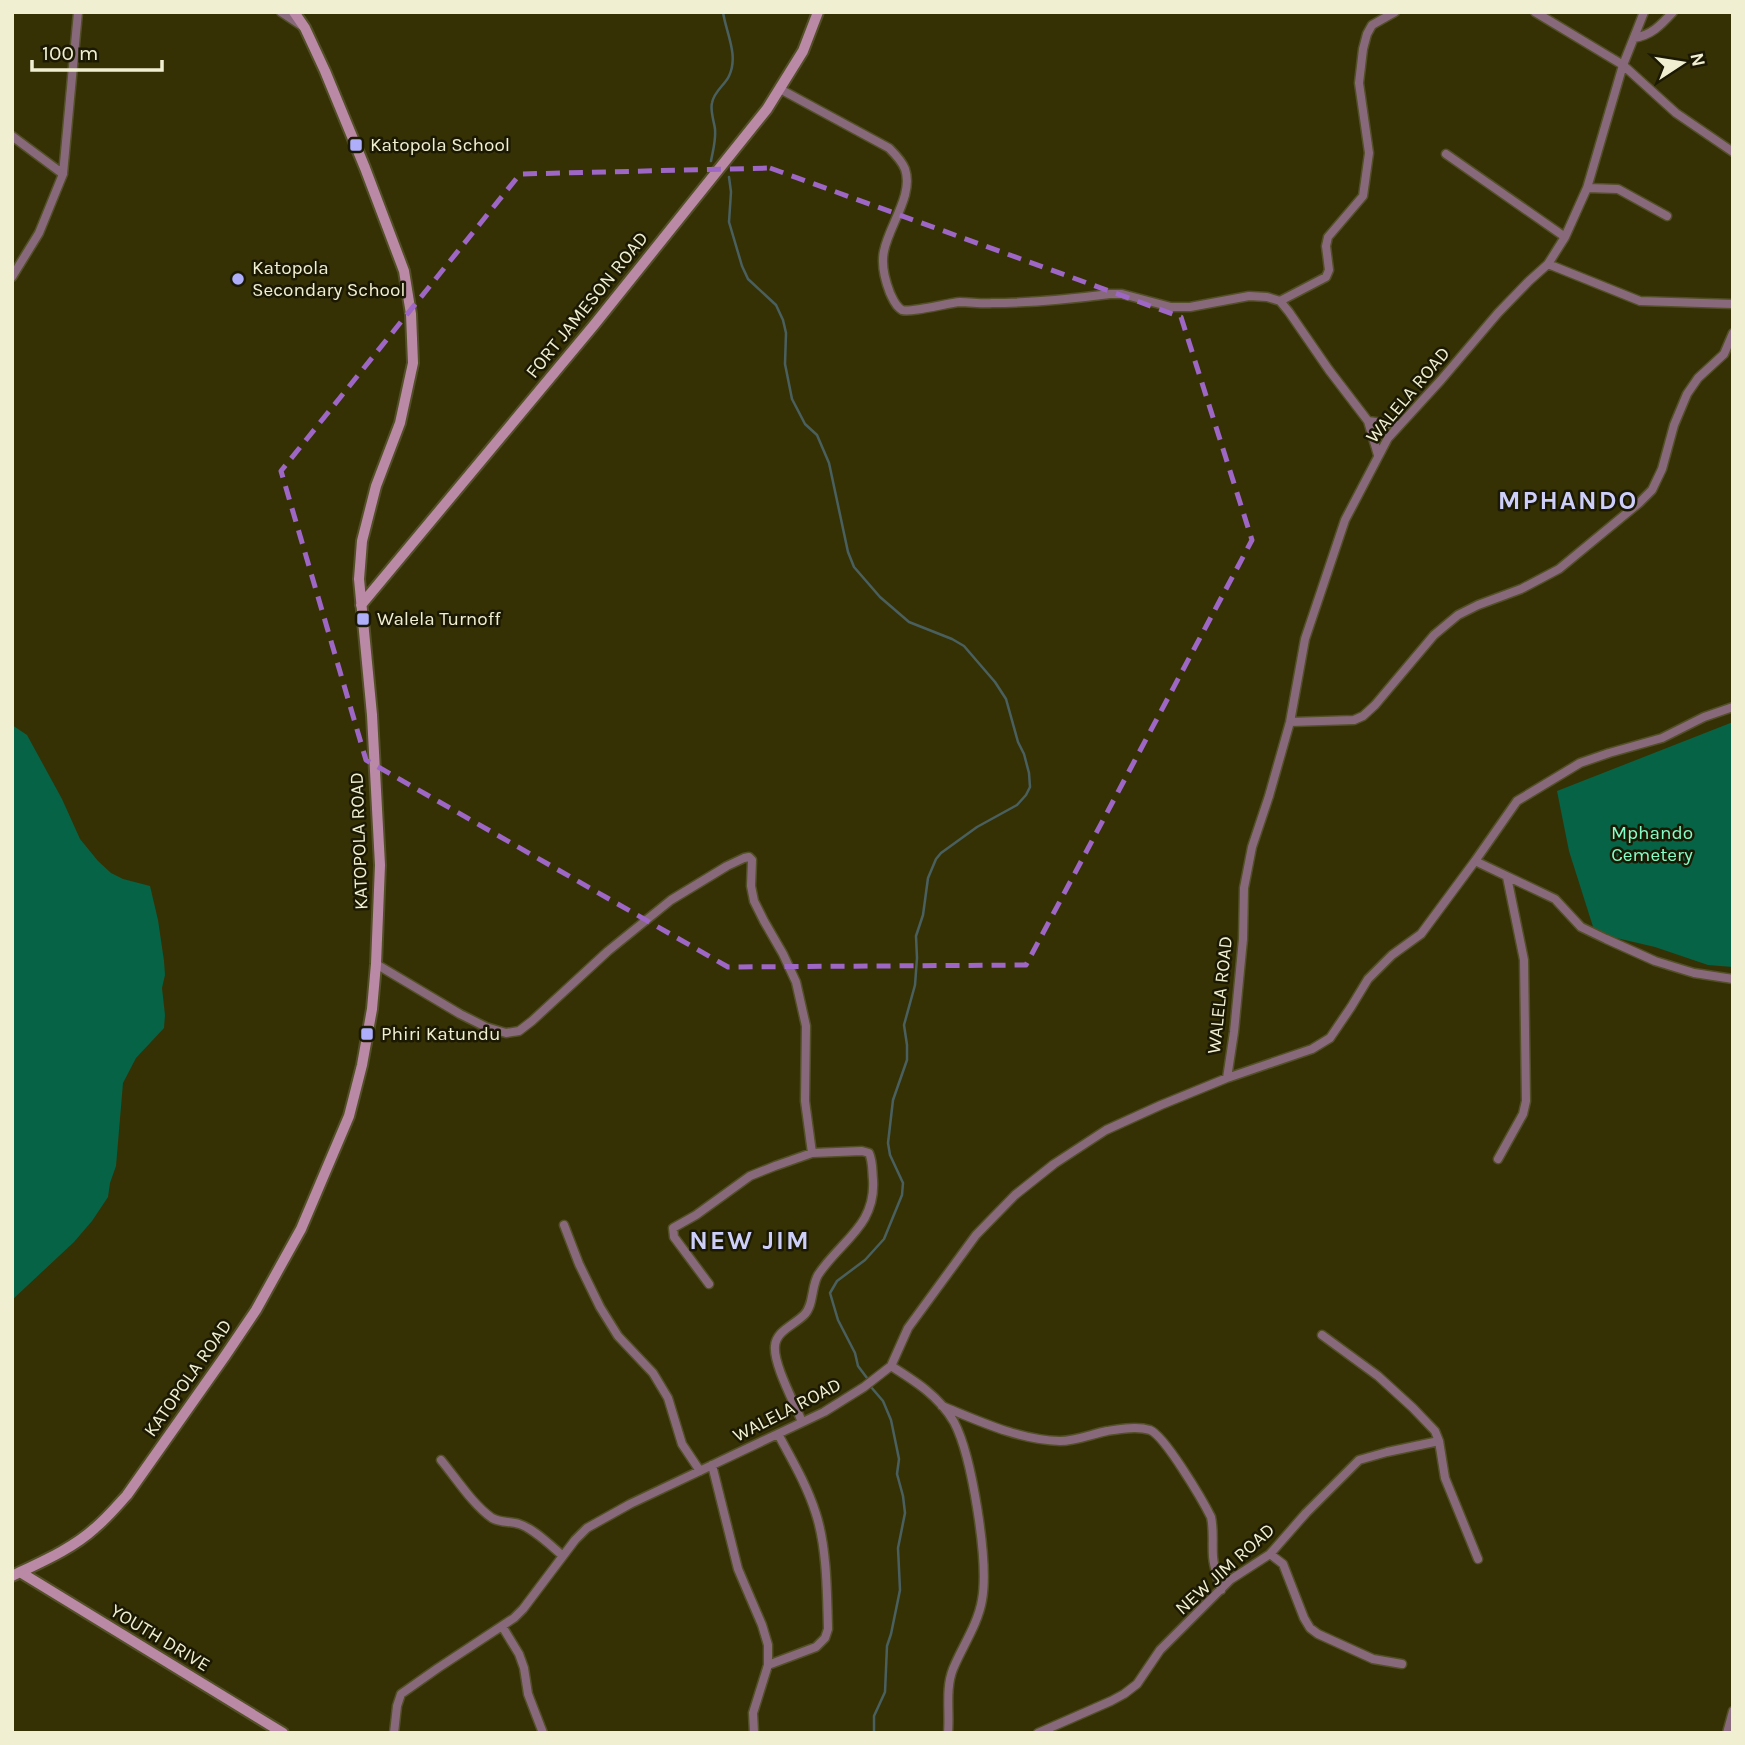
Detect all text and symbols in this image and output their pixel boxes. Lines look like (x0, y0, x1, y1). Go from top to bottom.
scale bar (32, 28, 161, 72)
north arrow (1647, 28, 1717, 98)
text: 100 m (42, 41, 99, 65)
text: N (1685, 51, 1710, 69)
place label: Katopola School (370, 134, 510, 156)
marker: Katopola School (348, 137, 364, 153)
street label: FORT JAMESON ROAD (521, 227, 653, 383)
place label: Katopola Secondary School (252, 257, 406, 301)
marker: Katopola Secondary School (230, 271, 246, 287)
street label: WALELA ROAD (1361, 343, 1455, 447)
district label: MPHANDO (1498, 485, 1638, 516)
place label: Walela Turnoff (377, 608, 501, 630)
marker: Walela Turnoff (355, 611, 371, 627)
street label: KATOPOLA ROAD (346, 772, 372, 910)
park label: Mphando Cemetery (1611, 822, 1693, 866)
street label: WALELA ROAD (1203, 935, 1237, 1055)
place label: Phiri Katundu (381, 1023, 501, 1045)
marker: Phiri Katundu (359, 1026, 375, 1042)
district label: NEW JIM (689, 1225, 811, 1256)
street label: KATOPOLA ROAD (139, 1315, 237, 1441)
street label: WALELA ROAD (729, 1373, 845, 1447)
street label: NEW JIM ROAD (1171, 1519, 1279, 1619)
street label: YOUTH DRIVE (106, 1600, 214, 1676)

